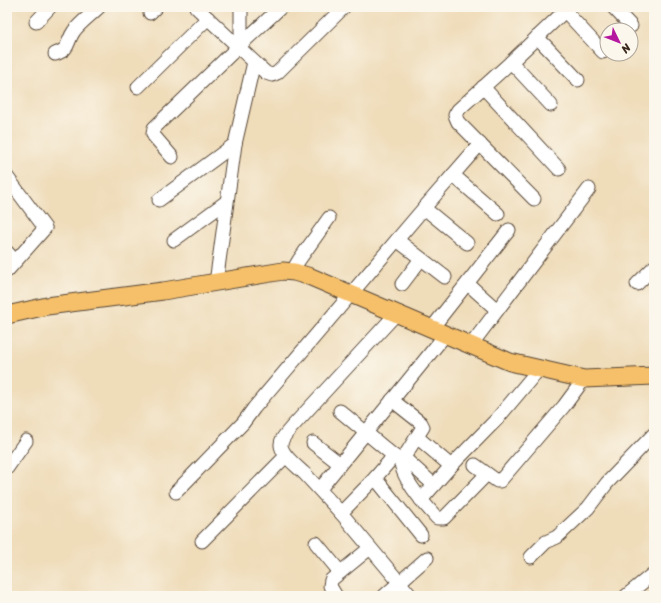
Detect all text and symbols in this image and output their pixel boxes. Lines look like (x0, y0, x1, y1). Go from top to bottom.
north arrow (599, 22, 639, 62)
text: N (616, 38, 636, 58)

